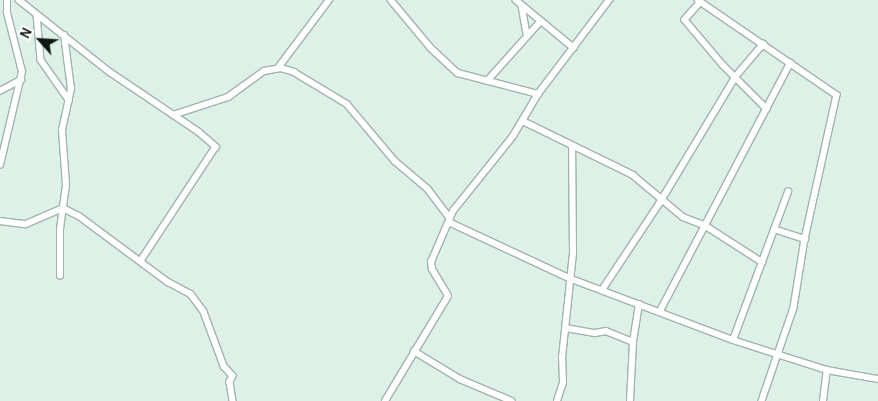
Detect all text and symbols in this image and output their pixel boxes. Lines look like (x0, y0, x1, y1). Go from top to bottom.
north arrow (15, 15, 65, 65)
text: N (18, 26, 35, 41)

